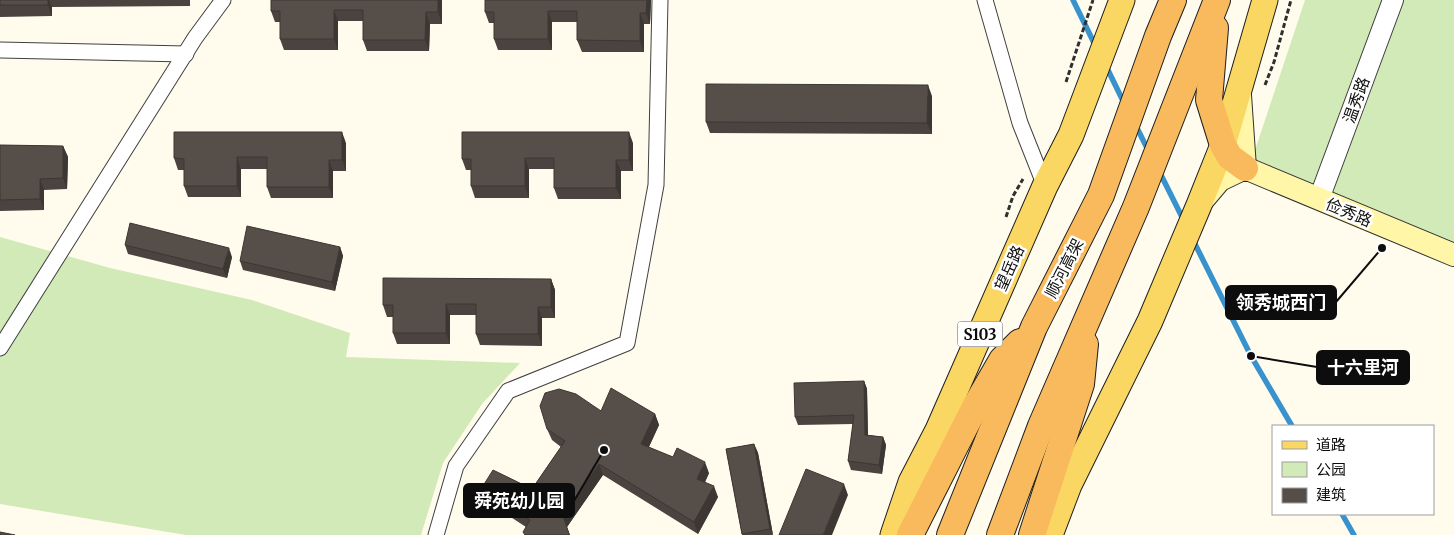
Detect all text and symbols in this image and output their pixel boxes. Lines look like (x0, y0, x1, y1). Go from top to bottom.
street label: 温秀路 (1338, 74, 1374, 126)
street label: 俭秀路 (1323, 193, 1375, 231)
street label: 顺河高架 (1041, 235, 1087, 301)
street label: 望岳路 (990, 242, 1028, 294)
callout: 领秀城西门 (1226, 286, 1336, 319)
text: 领秀城西门 (1236, 291, 1326, 314)
road number: S103 (958, 322, 1002, 346)
callout: 十六里河 (1317, 351, 1409, 384)
text: 十六里河 (1327, 356, 1399, 379)
legend (1272, 425, 1434, 515)
text: 道路 (1316, 435, 1346, 454)
text: 公园 (1316, 460, 1346, 479)
callout: 舜苑幼儿园 (464, 484, 574, 517)
text: 建筑 (1316, 485, 1346, 504)
text: 舜苑幼儿园 (474, 489, 564, 512)

